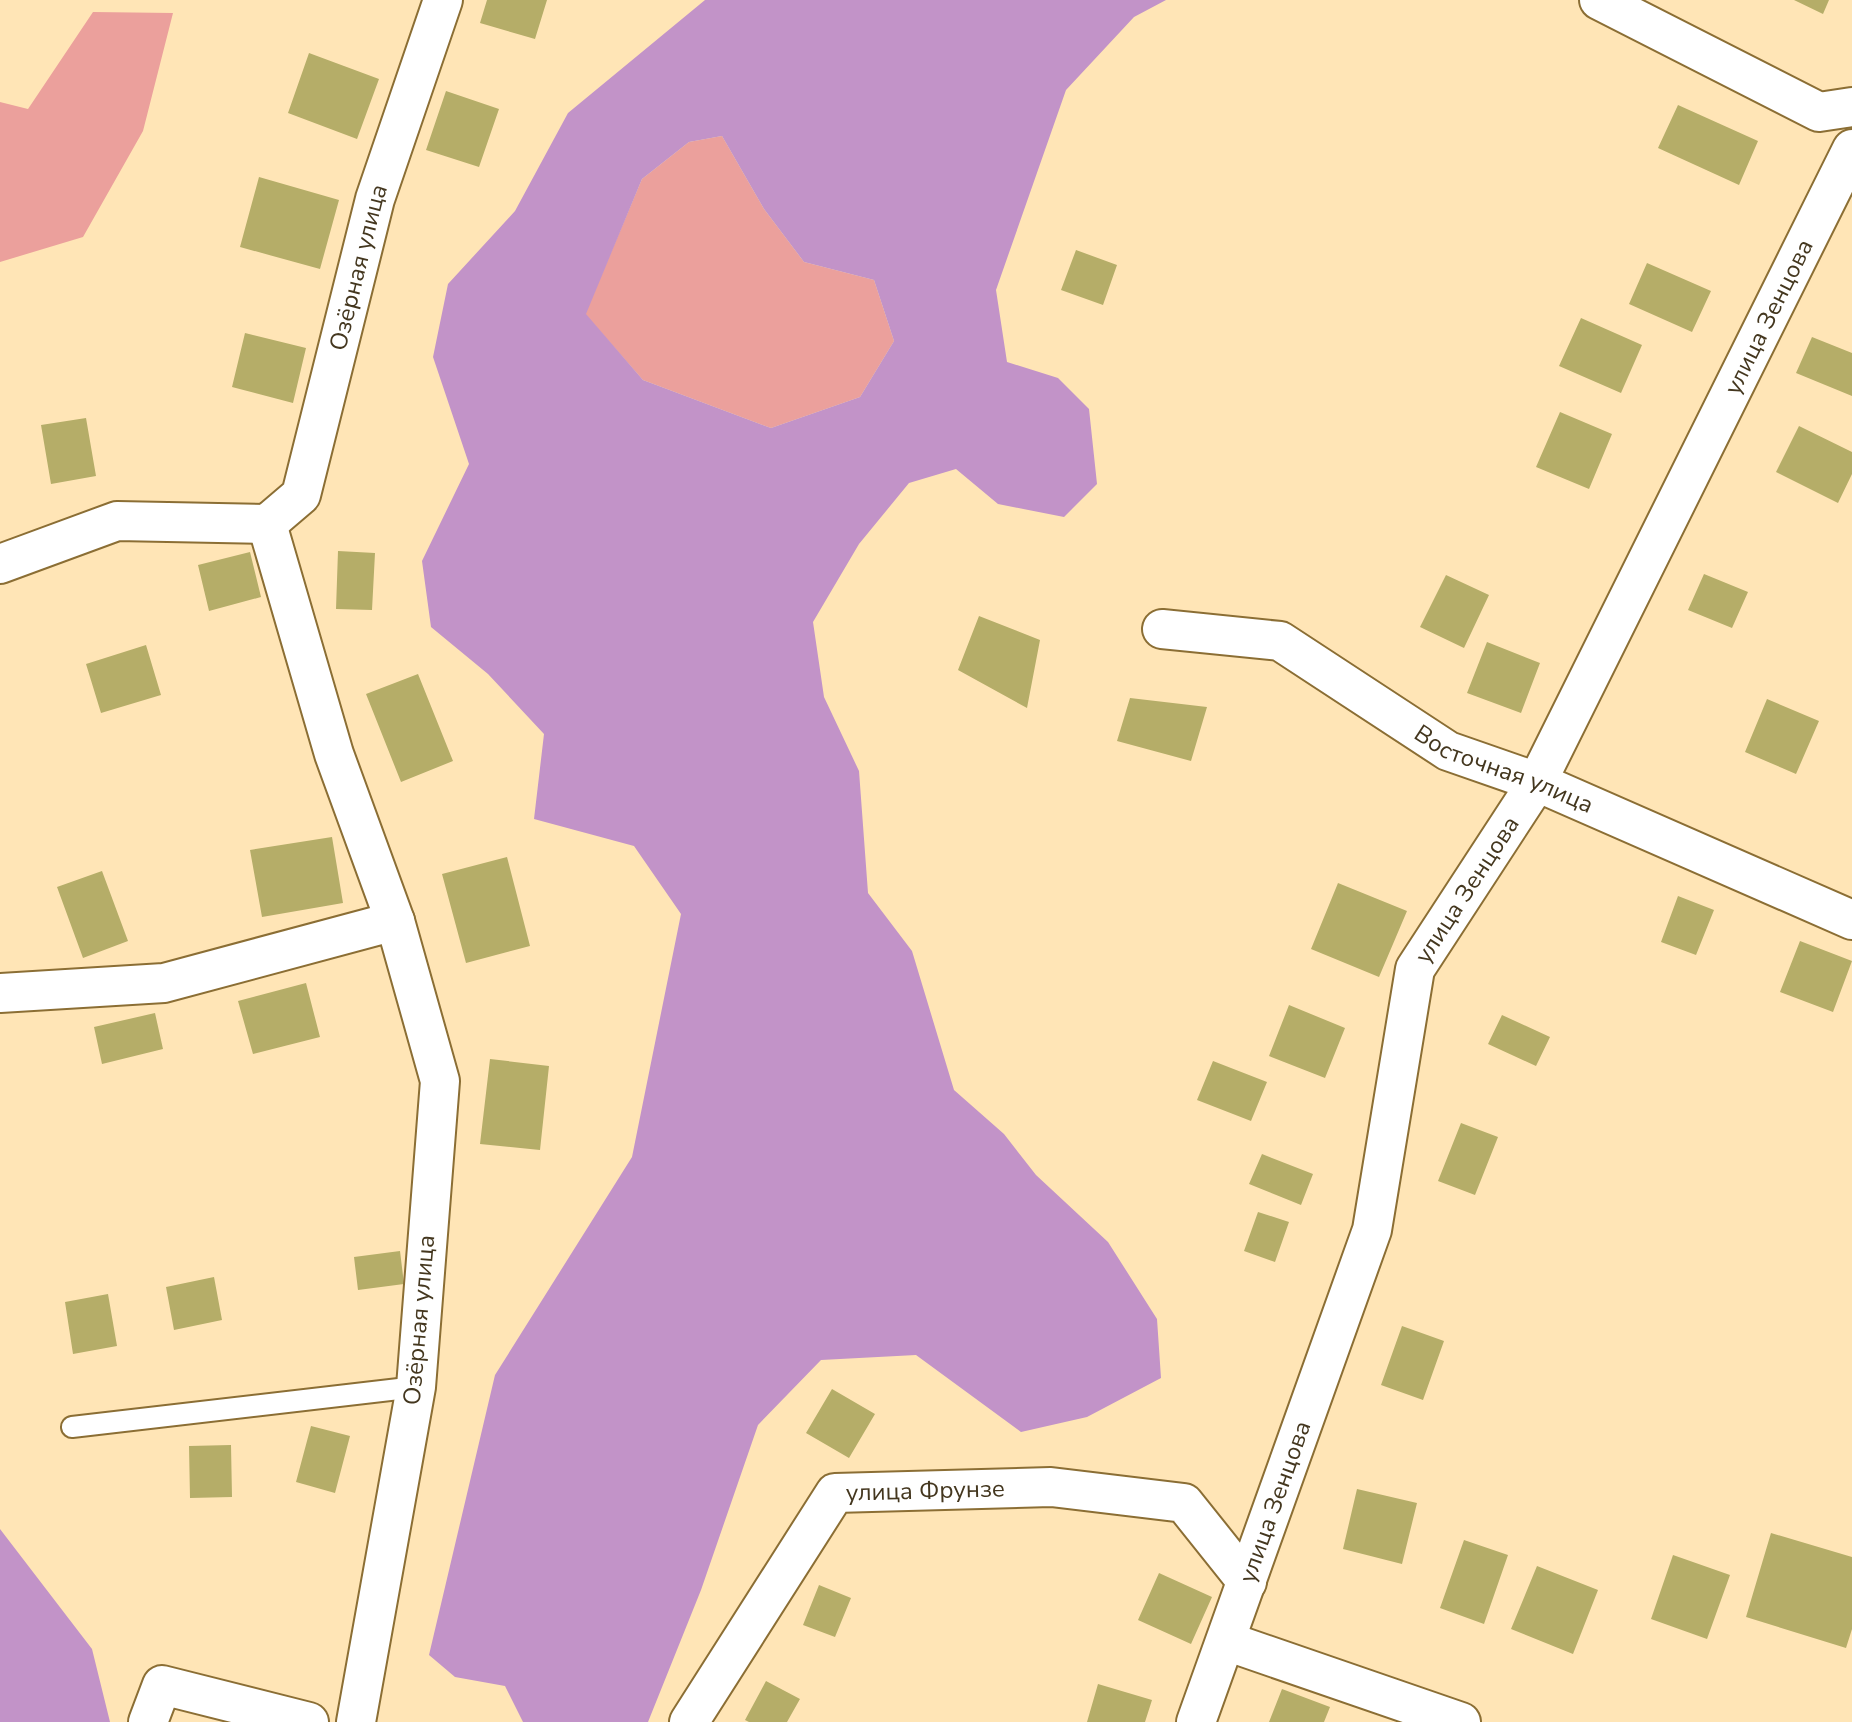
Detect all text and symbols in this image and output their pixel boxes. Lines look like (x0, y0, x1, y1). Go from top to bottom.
street label: Озёрная улица (322, 180, 395, 354)
street label: улица Зенцова (1716, 234, 1821, 400)
street label: Восточная улица (1408, 717, 1599, 821)
street label: улица Зенцова (1407, 810, 1527, 969)
street label: Озёрная улица (396, 1234, 442, 1406)
street label: улица Зенцова (1231, 1416, 1318, 1587)
street label: улица Фрунзе (845, 1472, 1005, 1509)

